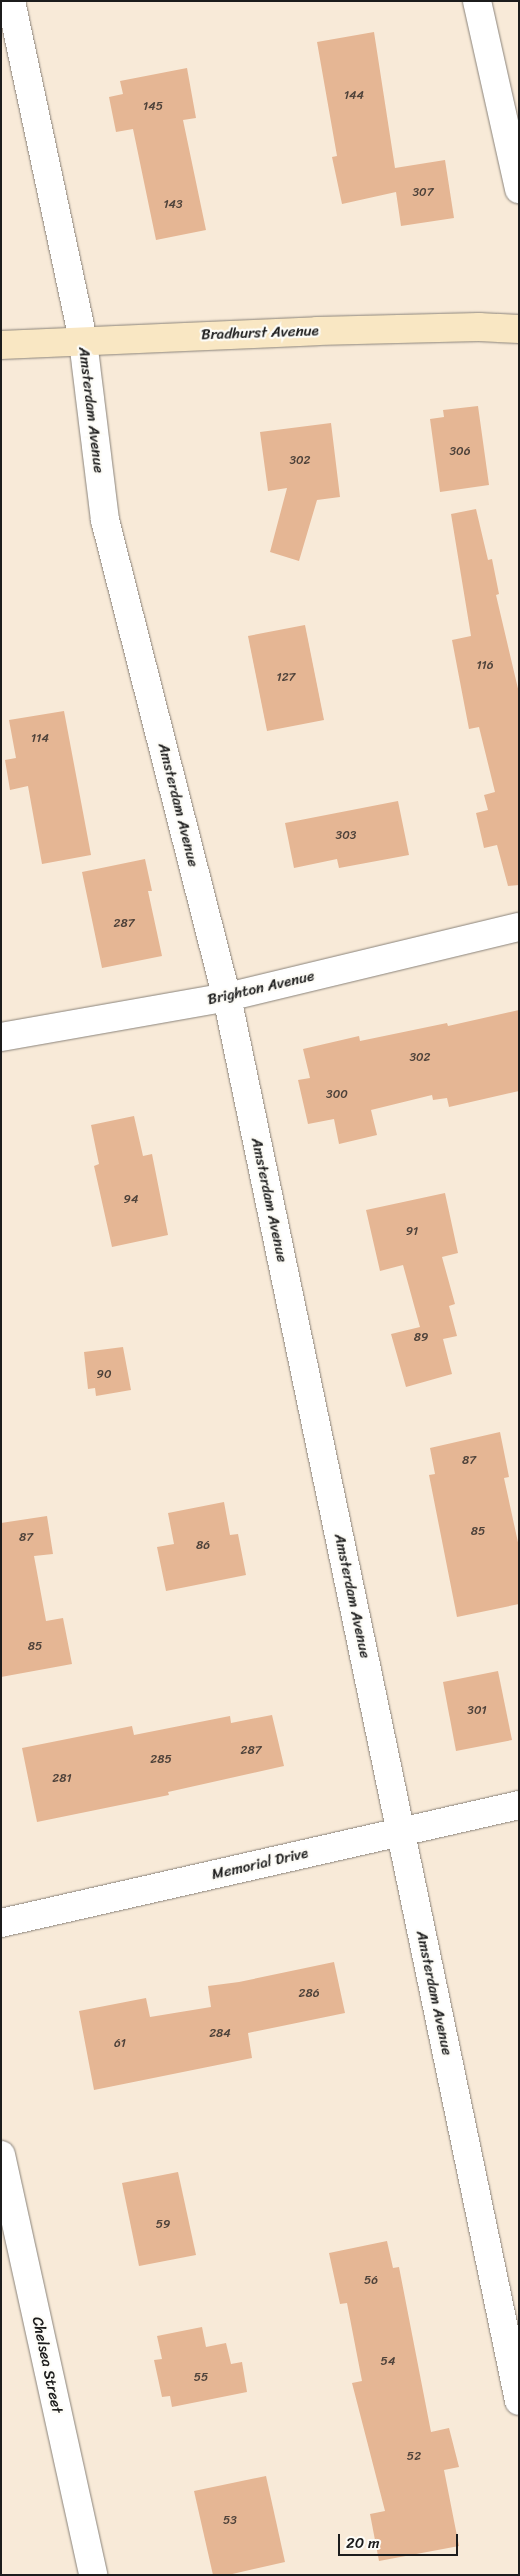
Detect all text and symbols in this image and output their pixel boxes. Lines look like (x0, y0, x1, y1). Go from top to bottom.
house number: 144 (344, 89, 364, 103)
house number: 145 (143, 100, 163, 114)
house number: 307 (412, 186, 434, 200)
house number: 143 (163, 198, 183, 212)
street label: Bradhurst Avenue (201, 322, 319, 344)
street label: Amsterdam Avenue (74, 346, 108, 474)
house number: 306 (450, 445, 470, 459)
house number: 302 (289, 454, 311, 468)
house number: 116 (476, 659, 494, 673)
house number: 127 (277, 671, 295, 685)
house number: 114 (31, 732, 49, 746)
street label: Amsterdam Avenue (154, 741, 202, 869)
house number: 303 (336, 829, 356, 843)
house number: 287 (113, 917, 135, 931)
street label: Brighton Avenue (206, 967, 316, 1009)
house number: 302 (409, 1051, 431, 1065)
house number: 300 (326, 1088, 348, 1102)
street label: Amsterdam Avenue (247, 1136, 291, 1264)
house number: 94 (124, 1193, 138, 1207)
house number: 91 (406, 1225, 418, 1239)
house number: 89 (414, 1331, 428, 1345)
house number: 90 (97, 1368, 111, 1382)
house number: 87 (462, 1454, 476, 1468)
house number: 85 (471, 1525, 485, 1539)
house number: 87 (19, 1531, 33, 1545)
street label: Amsterdam Avenue (330, 1532, 374, 1660)
house number: 86 (196, 1539, 210, 1553)
house number: 85 (28, 1640, 42, 1654)
house number: 301 (467, 1704, 487, 1718)
house number: 287 (240, 1744, 262, 1758)
house number: 285 (150, 1753, 172, 1767)
house number: 281 (52, 1772, 72, 1786)
street label: Memorial Drive (210, 1844, 310, 1884)
street label: Amsterdam Avenue (412, 1929, 456, 2057)
house number: 286 (299, 1987, 319, 2001)
house number: 284 (209, 2027, 231, 2041)
house number: 61 (114, 2037, 126, 2051)
house number: 59 (156, 2218, 170, 2232)
house number: 56 (364, 2274, 378, 2288)
street label: Chelsea Street (28, 2315, 66, 2415)
house number: 54 (381, 2355, 395, 2369)
house number: 55 (194, 2371, 208, 2385)
house number: 52 (407, 2450, 421, 2464)
house number: 53 (223, 2514, 237, 2528)
scale bar (340, 2524, 460, 2556)
text: 20 m (346, 2530, 380, 2556)

